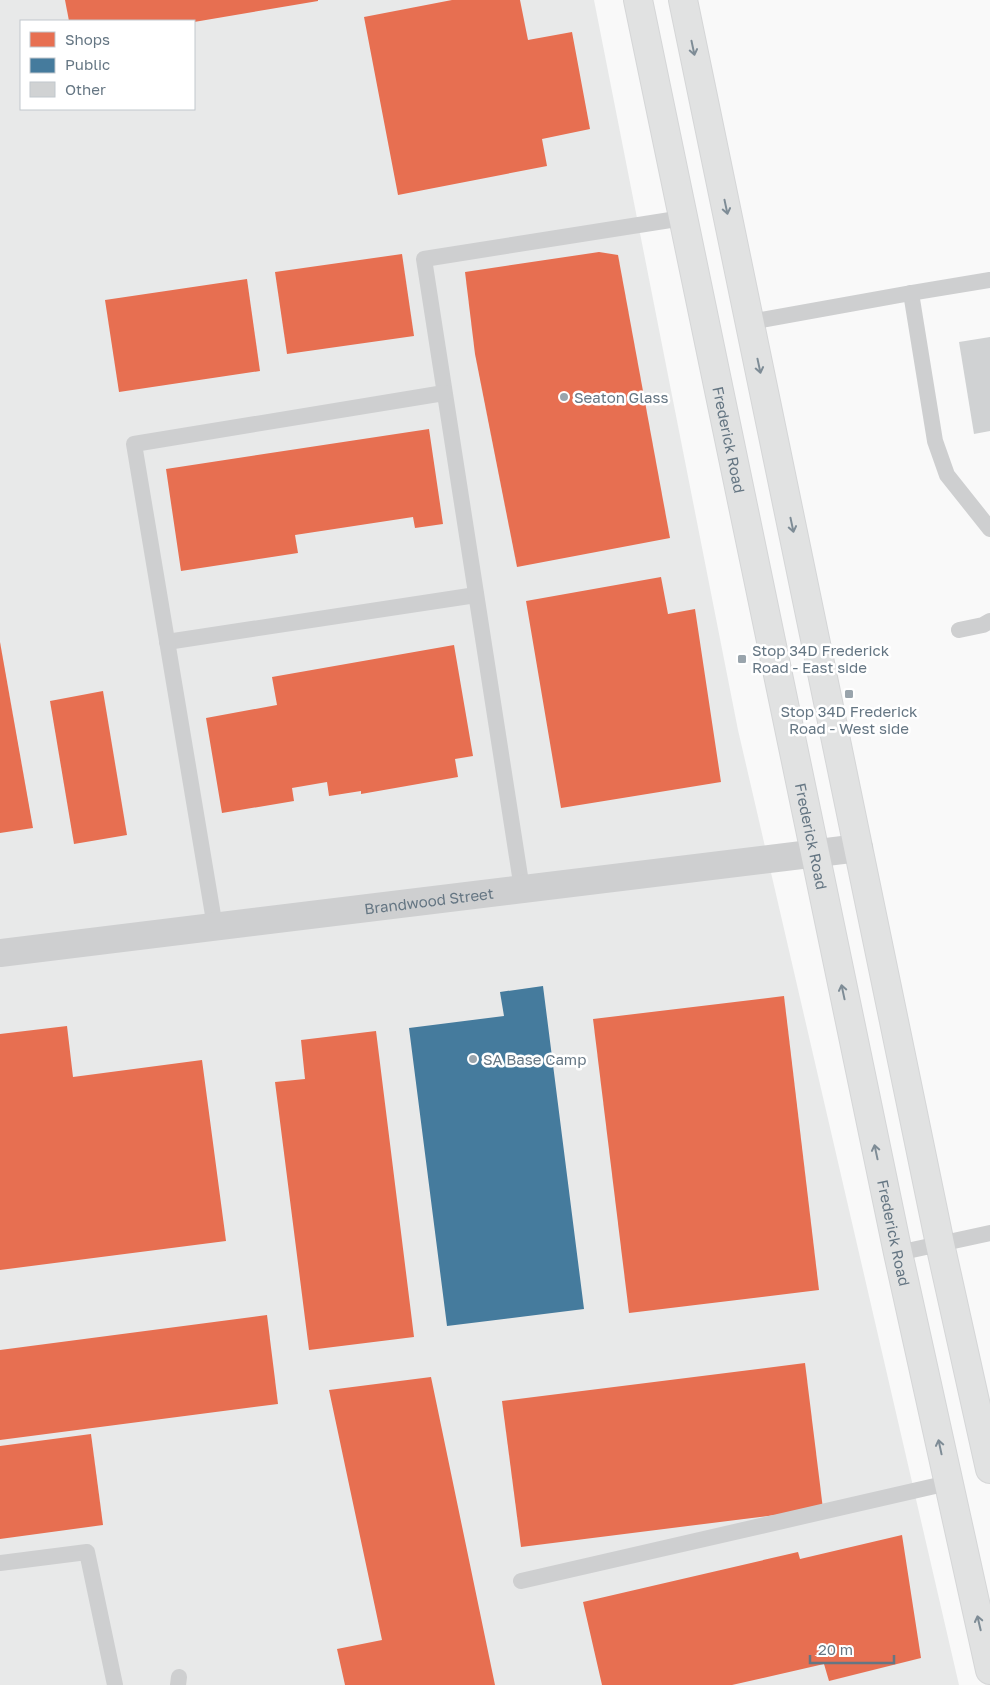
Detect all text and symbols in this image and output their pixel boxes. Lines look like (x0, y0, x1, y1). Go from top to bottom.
legend (20, 20, 195, 110)
text: Shops (65, 30, 110, 48)
one-way arrow (689, 39, 698, 55)
text: Public (65, 55, 110, 73)
text: Other (65, 80, 106, 98)
one-way arrow (722, 198, 731, 214)
one-way arrow (755, 358, 764, 374)
street label: Frederick Road (709, 385, 749, 495)
place label: Seaton Glass (574, 388, 668, 406)
marker: Seaton Glass (558, 391, 570, 403)
one-way arrow (788, 517, 797, 533)
place label: Stop 34D Frederick Road - East side (752, 641, 890, 676)
marker: Stop 34D Frederick Road - East side (736, 653, 748, 665)
marker: Stop 34D Frederick Road - West side (843, 688, 855, 700)
place label: Stop 34D Frederick Road - West side (780, 702, 918, 737)
street label: Frederick Road (792, 781, 831, 891)
street label: Brandwood Street (363, 884, 495, 917)
one-way arrow (838, 985, 847, 1001)
place label: SA Base Camp (483, 1050, 586, 1068)
marker: SA Base Camp (467, 1053, 479, 1065)
one-way arrow (871, 1144, 881, 1160)
street label: Frederick Road (874, 1178, 914, 1288)
one-way arrow (935, 1440, 944, 1456)
one-way arrow (974, 1615, 983, 1631)
scale bar (810, 1632, 894, 1664)
text: 20 m (818, 1640, 853, 1658)

